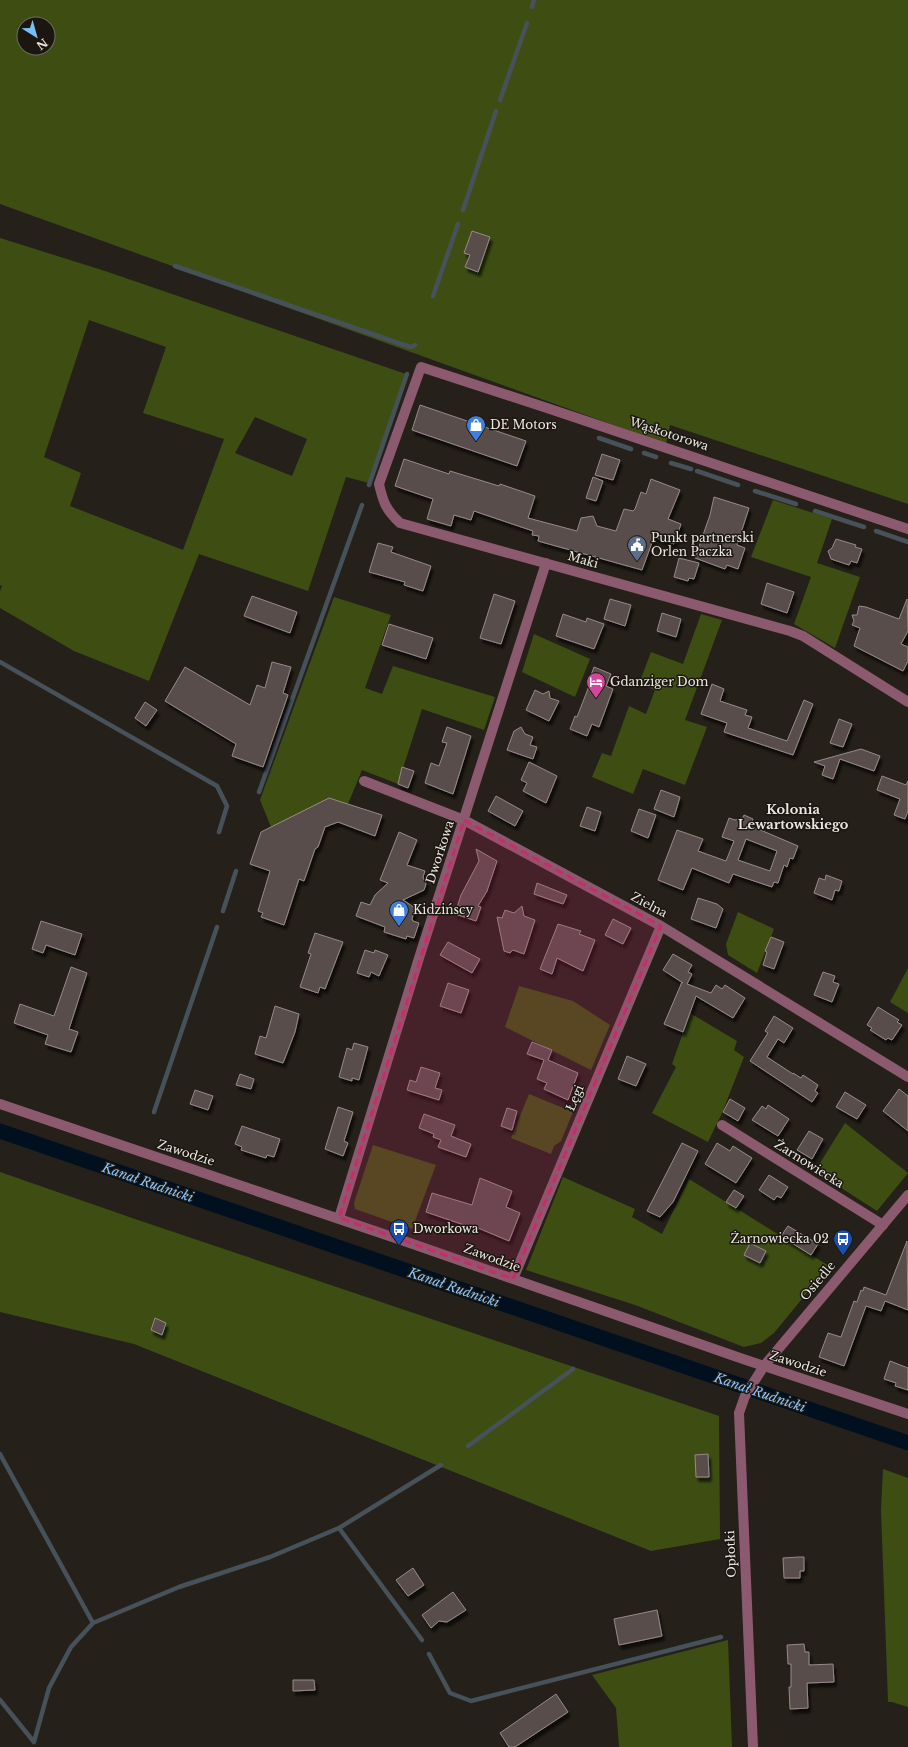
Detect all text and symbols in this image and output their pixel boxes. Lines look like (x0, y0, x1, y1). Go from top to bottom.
north arrow (16, 16, 56, 56)
text: N (33, 35, 50, 53)
street label: Wąskotorowa (627, 413, 711, 453)
shop icon: DE Motors (465, 414, 487, 442)
place label: DE Motors (490, 417, 557, 432)
place label: Punkt partnerski Orlen Paczka (651, 530, 754, 559)
public building icon: Punkt partnerski Orlen Paczka (626, 534, 648, 562)
street label: Maki (566, 548, 600, 571)
hotel icon: Gdanziger Dom (585, 671, 607, 699)
place label: Gdanziger Dom (610, 674, 709, 689)
district label: Kolonia Lewartowskiego (738, 801, 849, 833)
street label: Dworkowa (422, 818, 457, 885)
street label: Zielna (628, 889, 670, 921)
shop icon: Kidzińscy (388, 899, 410, 927)
place label: Kidzińscy (413, 902, 473, 917)
street label: Łęgi (562, 1082, 587, 1113)
street label: Żarnowiecka (772, 1135, 848, 1191)
street label: Zawodzie (156, 1136, 217, 1169)
water label: Kanał Rudnicki (99, 1159, 196, 1206)
bus stop icon: Dworkowa (388, 1218, 410, 1246)
place label: Dworkowa (413, 1221, 479, 1236)
bus stop icon: Żarnowiecka 02 (832, 1228, 854, 1256)
place label: Żarnowiecka 02 (731, 1230, 829, 1246)
street label: Zawodzie (462, 1240, 523, 1275)
street label: Osiedle (797, 1258, 838, 1303)
water label: Kanał Rudnicki (405, 1264, 502, 1311)
street label: Zawodzie (768, 1347, 829, 1380)
water label: Kanał Rudnicki (711, 1369, 808, 1416)
street label: Opłotki (722, 1530, 739, 1578)

